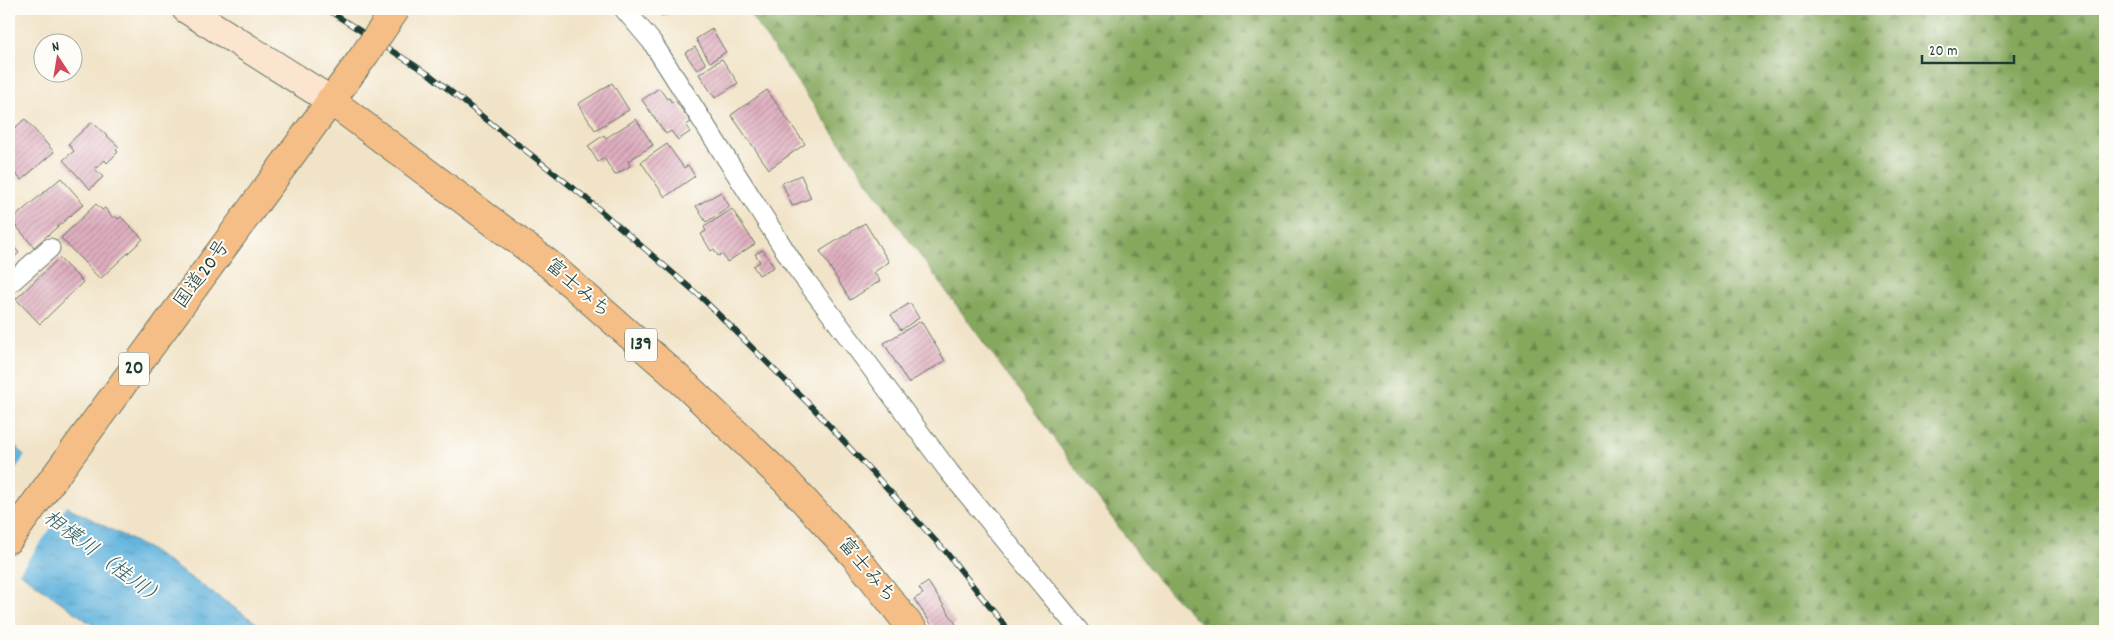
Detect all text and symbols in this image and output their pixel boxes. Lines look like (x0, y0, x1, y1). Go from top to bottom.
north arrow (32, 32, 82, 82)
scale bar (1922, 32, 2014, 64)
text: N (50, 37, 61, 58)
text: 20 m (1929, 41, 1957, 63)
street label: 国道20号 (168, 235, 238, 315)
street label: 富士みち (538, 252, 616, 326)
road number: 139 (625, 328, 657, 362)
road number: 20 (119, 352, 149, 386)
water label: 相模川（桂川） (35, 504, 171, 616)
street label: 富士みち (830, 532, 902, 610)

